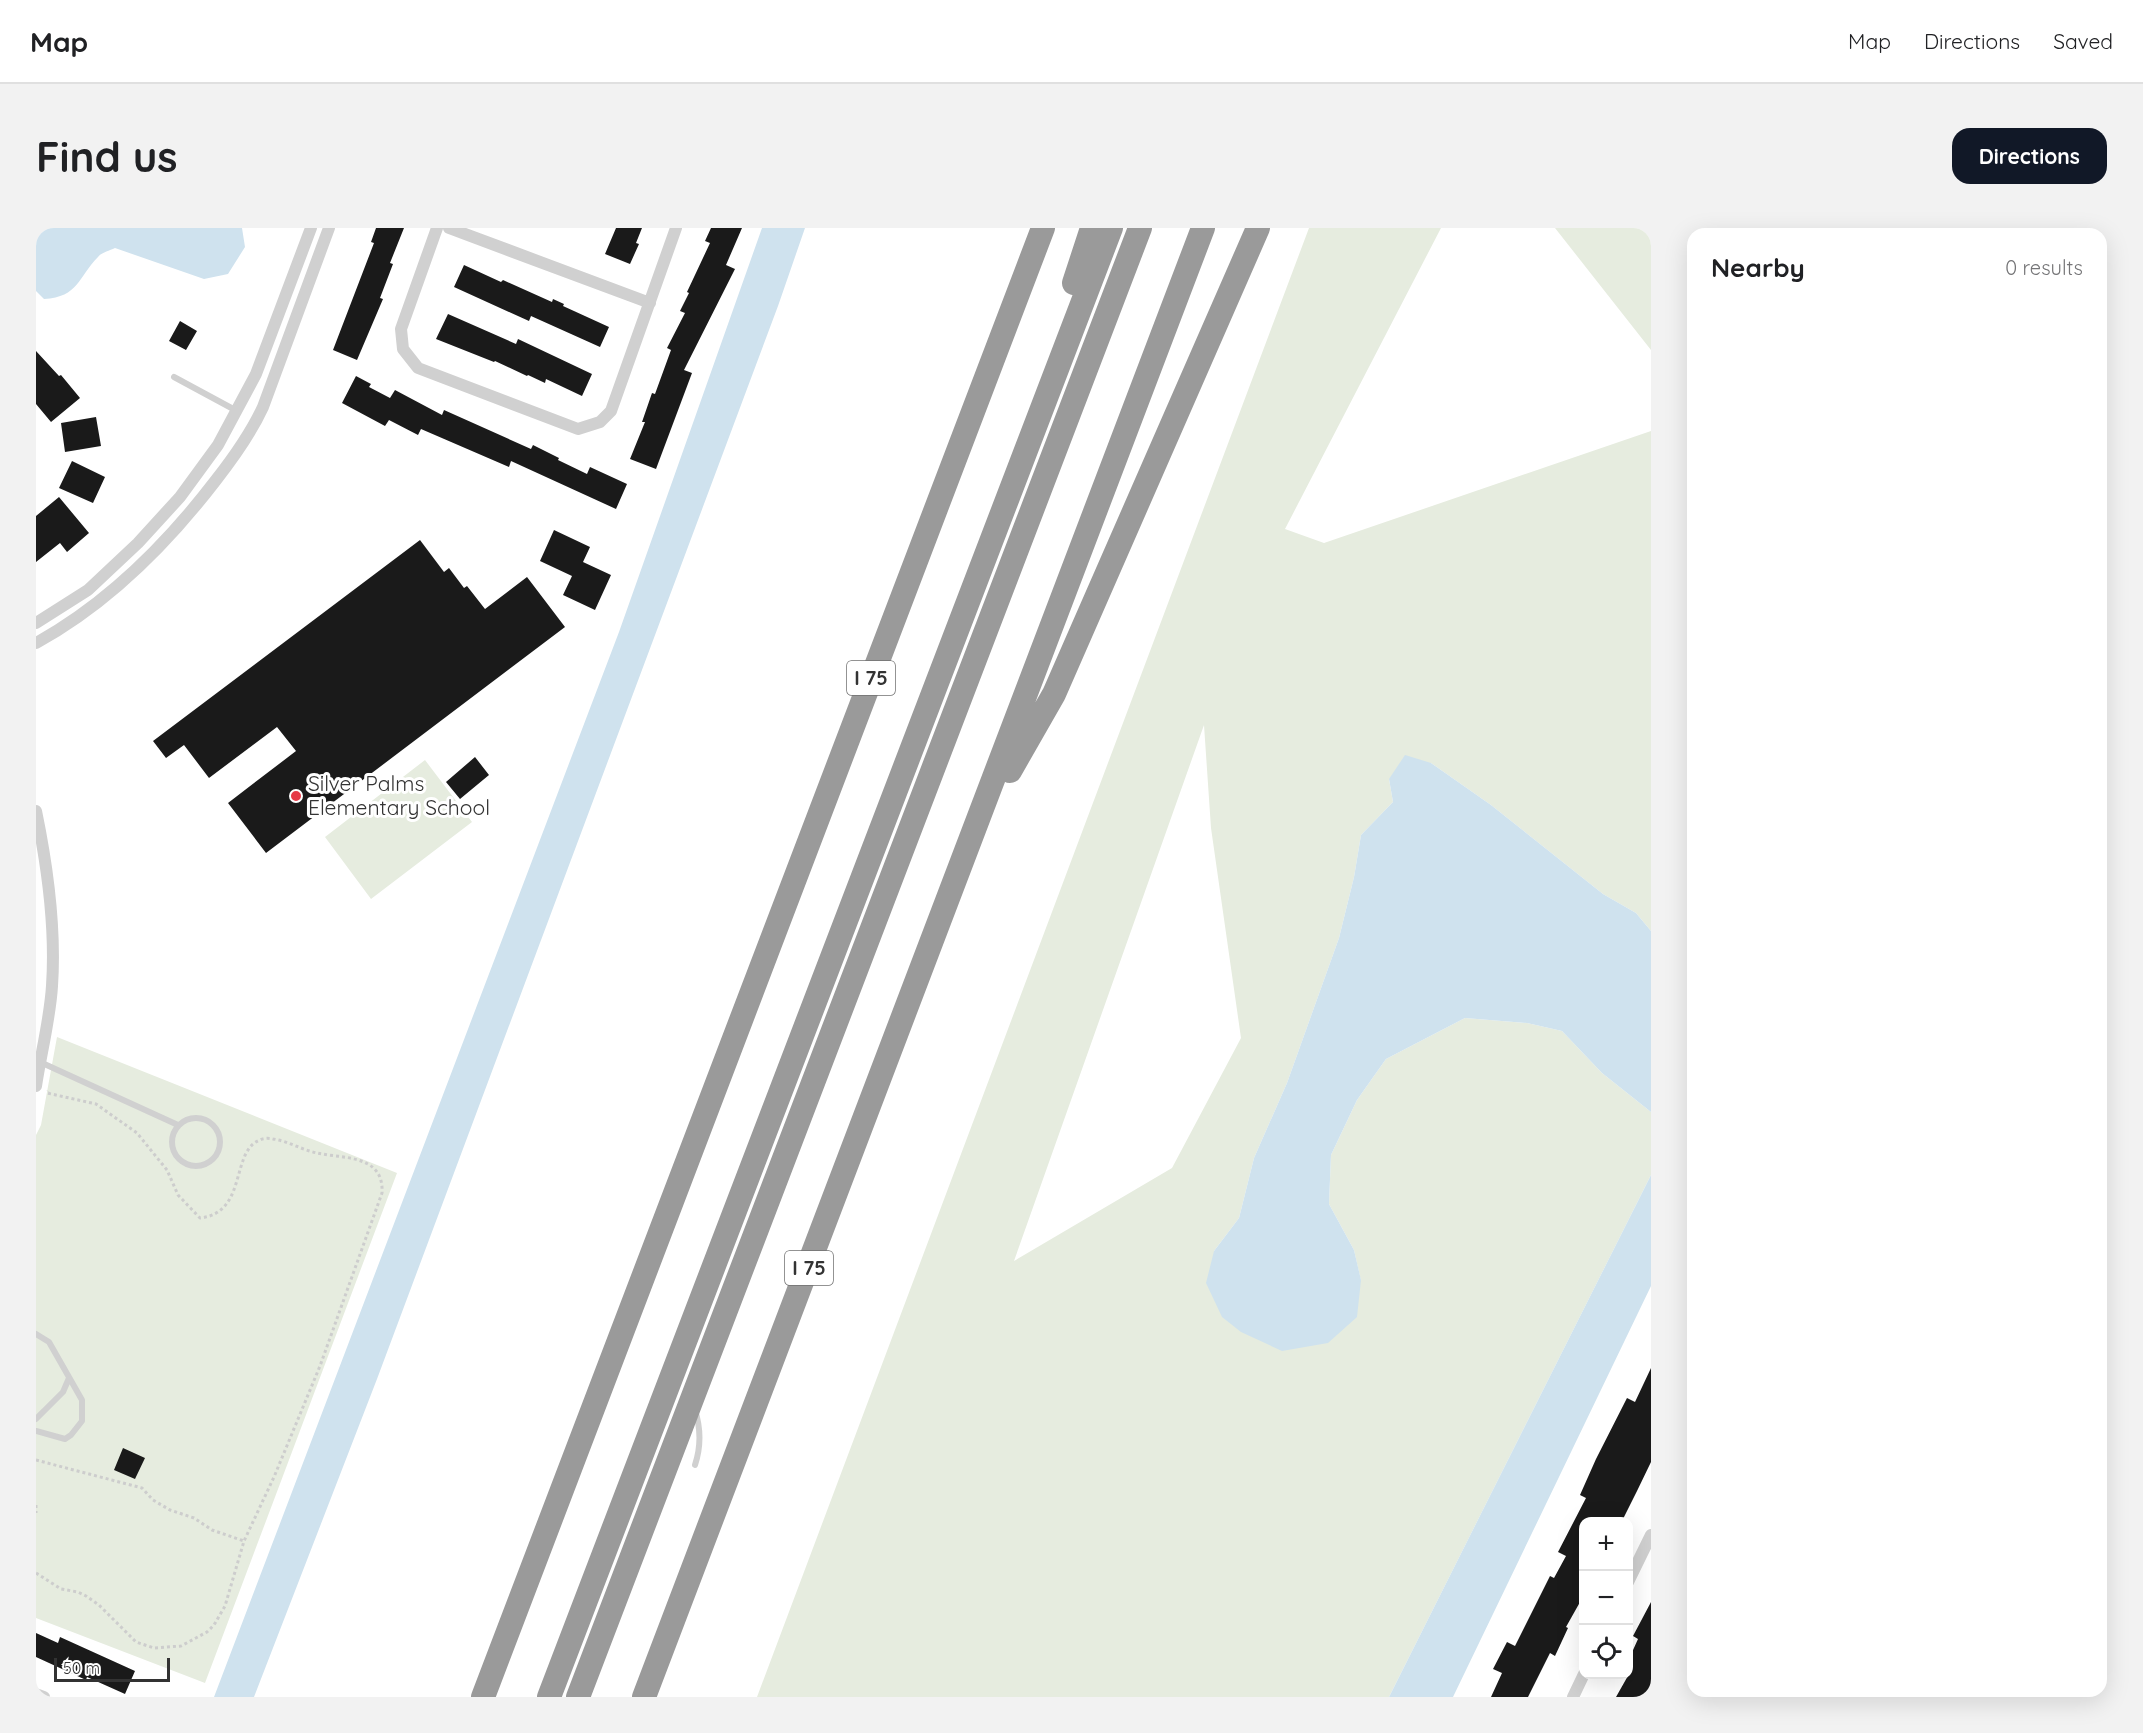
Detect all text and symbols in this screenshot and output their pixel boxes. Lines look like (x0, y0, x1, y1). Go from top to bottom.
text: Map (30, 24, 88, 59)
text: Map (1848, 28, 1891, 54)
text: Directions (1924, 28, 2020, 54)
text: Saved (2053, 28, 2113, 54)
button: Directions (1952, 128, 2107, 184)
text: Find us (36, 130, 178, 183)
text: Nearby (1711, 251, 1805, 284)
text: 0 results (2005, 255, 2083, 280)
road number: I 75 (847, 661, 895, 695)
place label: Silver Palms Elementary School (308, 770, 490, 820)
marker: Silver Palms Elementary School (289, 789, 303, 803)
road number: I 75 (785, 1251, 833, 1285)
map controls (1579, 1517, 1633, 1679)
button: + (1579, 1517, 1633, 1571)
button: − (1579, 1571, 1633, 1625)
button: locate (1579, 1625, 1633, 1679)
scale bar (54, 1655, 170, 1682)
text: 50 m (63, 1658, 100, 1678)

